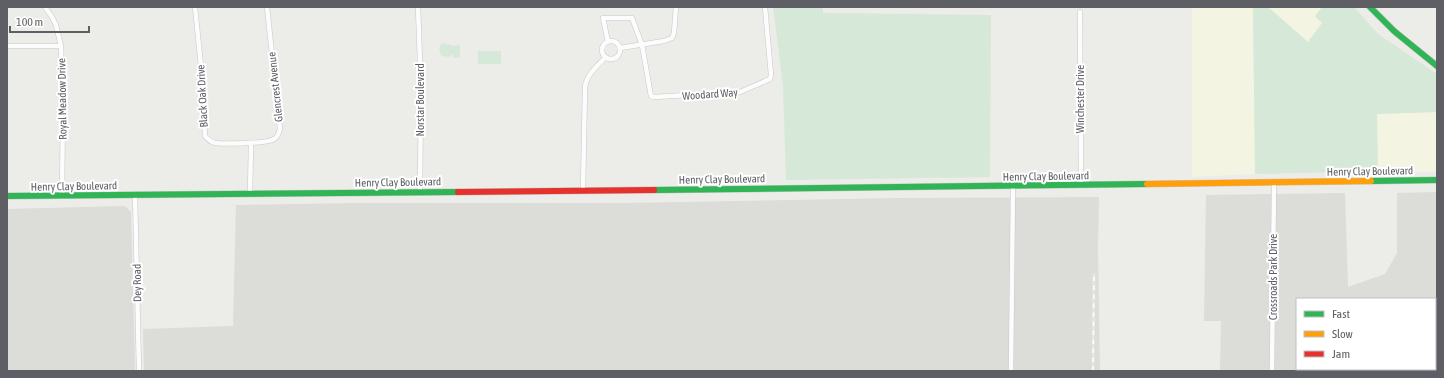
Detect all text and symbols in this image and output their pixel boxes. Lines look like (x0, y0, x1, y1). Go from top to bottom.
scale bar (10, 8, 89, 34)
text: 100 m (16, 15, 43, 29)
street label: Glencrest Avenue (265, 51, 285, 123)
street label: Royal Meadow Drive (55, 58, 69, 140)
street label: Norstar Boulevard (414, 63, 426, 137)
street label: Black Oak Drive (194, 64, 210, 128)
street label: Winchester Drive (1074, 65, 1086, 133)
street label: Woodard Way (682, 86, 739, 102)
street label: Henry Clay Boulevard (1327, 164, 1413, 178)
street label: Henry Clay Boulevard (1003, 169, 1089, 183)
street label: Henry Clay Boulevard (679, 172, 765, 186)
street label: Henry Clay Boulevard (355, 175, 441, 189)
street label: Henry Clay Boulevard (31, 179, 117, 193)
street label: Crossroads Park Drive (1267, 234, 1279, 320)
street label: Dey Road (131, 264, 143, 302)
legend (1296, 298, 1436, 370)
text: Fast (1332, 307, 1350, 321)
text: Slow (1332, 327, 1353, 341)
text: Jam (1332, 347, 1350, 361)

